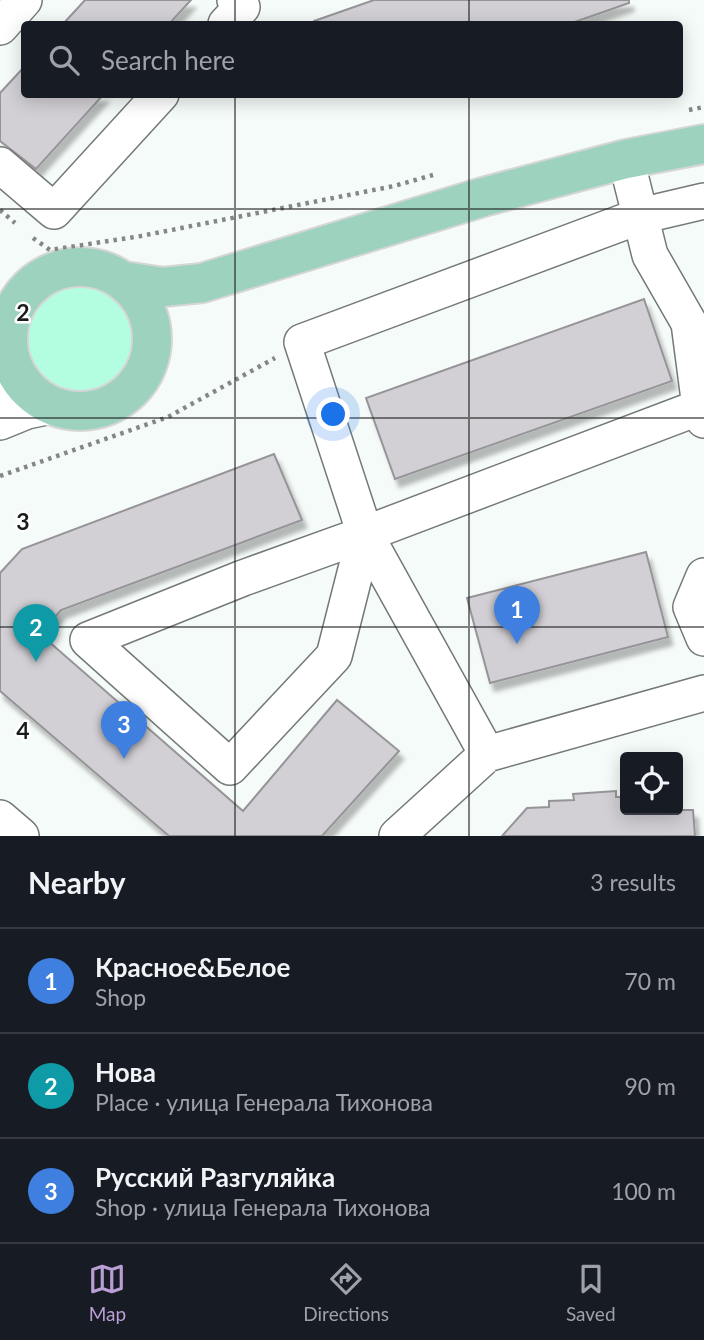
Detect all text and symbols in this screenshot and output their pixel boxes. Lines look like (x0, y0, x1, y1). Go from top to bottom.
search box (21, 21, 683, 98)
icon: search (45, 41, 83, 79)
text: Search here (101, 44, 235, 76)
text: 2 (16, 298, 30, 326)
your location (316, 397, 350, 431)
text: 3 (16, 507, 30, 535)
pin: 1 (494, 586, 540, 644)
pin: 2 (13, 604, 59, 662)
pin: 3 (101, 701, 147, 759)
text: 4 (16, 716, 30, 744)
map controls (620, 752, 683, 815)
button: locate (620, 752, 683, 815)
text: Nearby (28, 864, 126, 900)
text: 3 results (590, 868, 676, 896)
text: Красное&Белое (95, 951, 290, 983)
text: 1 (44, 967, 58, 995)
text: 70 m (625, 967, 676, 995)
text: Shop (95, 983, 146, 1011)
text: Нова (95, 1056, 156, 1088)
text: 2 (44, 1072, 58, 1100)
text: 90 m (625, 1072, 676, 1100)
text: Place · улица Генерала Тихонова (95, 1088, 433, 1116)
text: Русский Разгуляйка (95, 1161, 335, 1193)
text: 3 (44, 1177, 58, 1205)
text: 100 m (611, 1177, 676, 1205)
text: Shop · улица Генерала Тихонова (95, 1193, 430, 1221)
tab: Map (88, 1260, 126, 1325)
tab: Directions (303, 1260, 389, 1325)
tab: Saved (566, 1260, 616, 1325)

